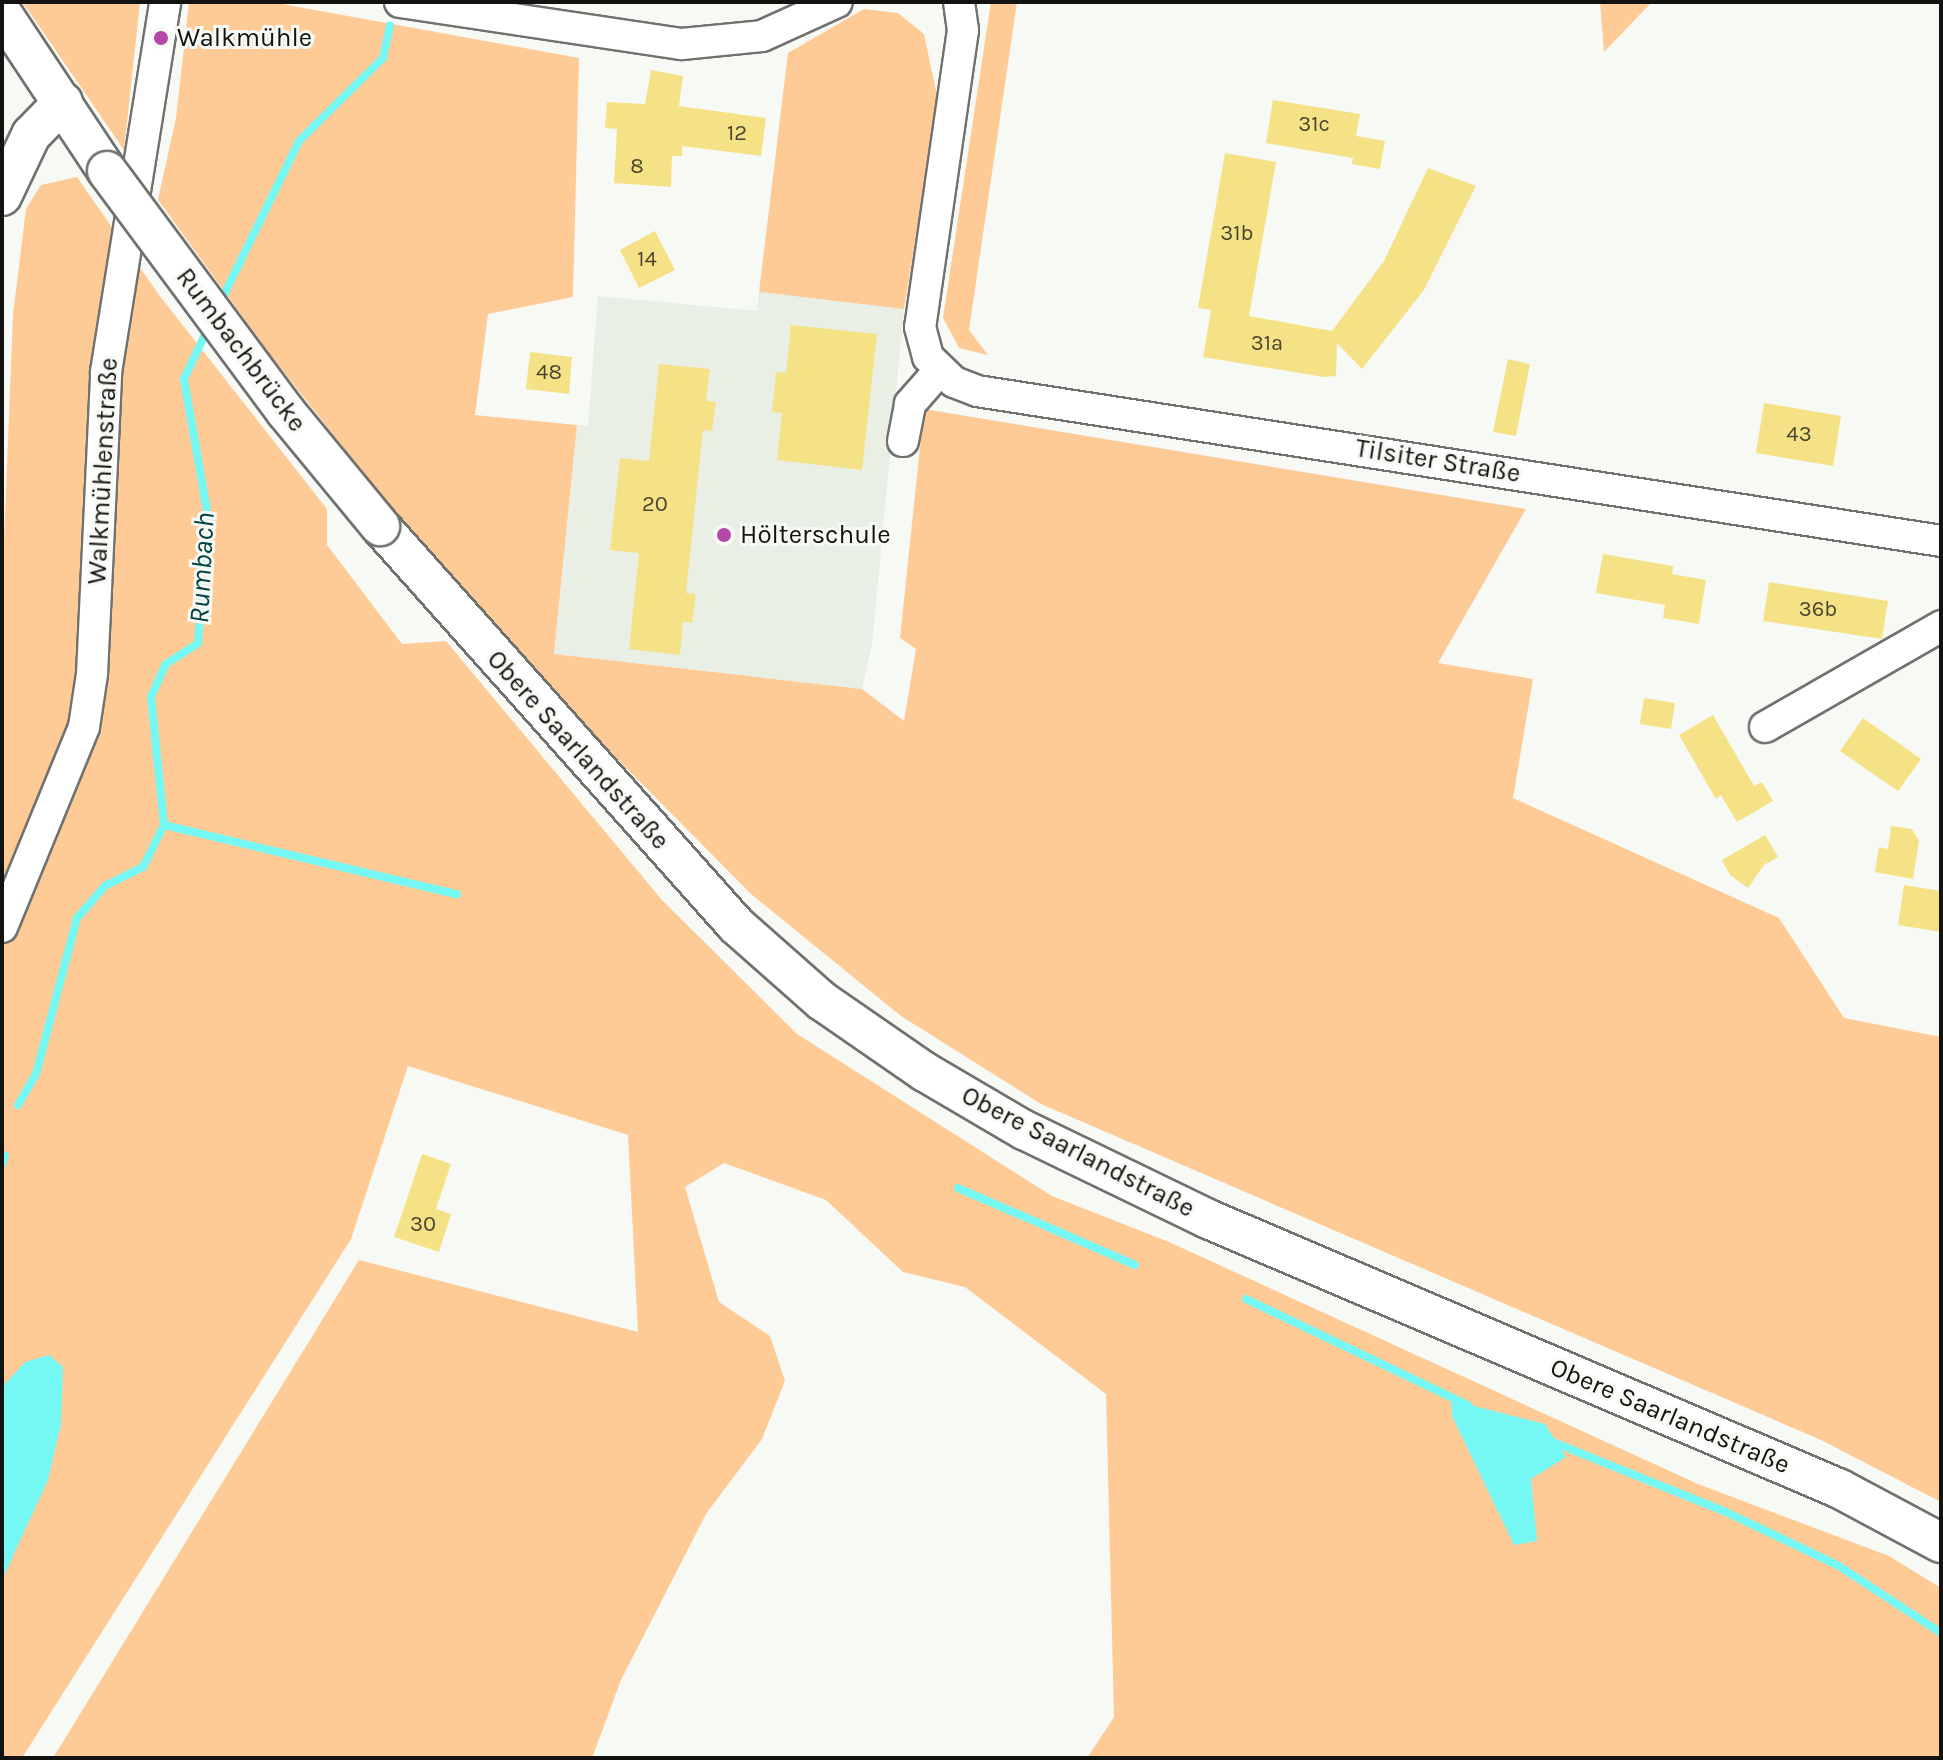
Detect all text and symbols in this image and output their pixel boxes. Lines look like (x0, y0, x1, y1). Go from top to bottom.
place label: Walkmühle (177, 22, 312, 54)
marker: Walkmühle (152, 29, 170, 47)
house number: 31c (1298, 112, 1330, 138)
house number: 12 (727, 121, 747, 147)
house number: 8 (630, 154, 644, 180)
house number: 31b (1220, 221, 1254, 247)
house number: 14 (637, 247, 657, 273)
street label: Rumbachbrücke (169, 262, 313, 438)
house number: 31a (1251, 331, 1283, 357)
street label: Walkmühlenstraße (81, 357, 125, 585)
house number: 48 (536, 360, 562, 386)
house number: 43 (1786, 422, 1812, 448)
street label: Tilsiter Straße (1353, 433, 1523, 489)
house number: 20 (642, 492, 668, 518)
water label: Rumbach (182, 512, 222, 624)
place label: Hölterschule (740, 519, 891, 551)
marker: Hölterschule (715, 526, 733, 544)
house number: 36b (1799, 597, 1837, 623)
street label: Obere Saarlandstraße (480, 644, 676, 856)
street label: Obere Saarlandstraße (956, 1080, 1200, 1224)
house number: 30 (410, 1212, 436, 1238)
street label: Obere Saarlandstraße (1545, 1351, 1795, 1481)

